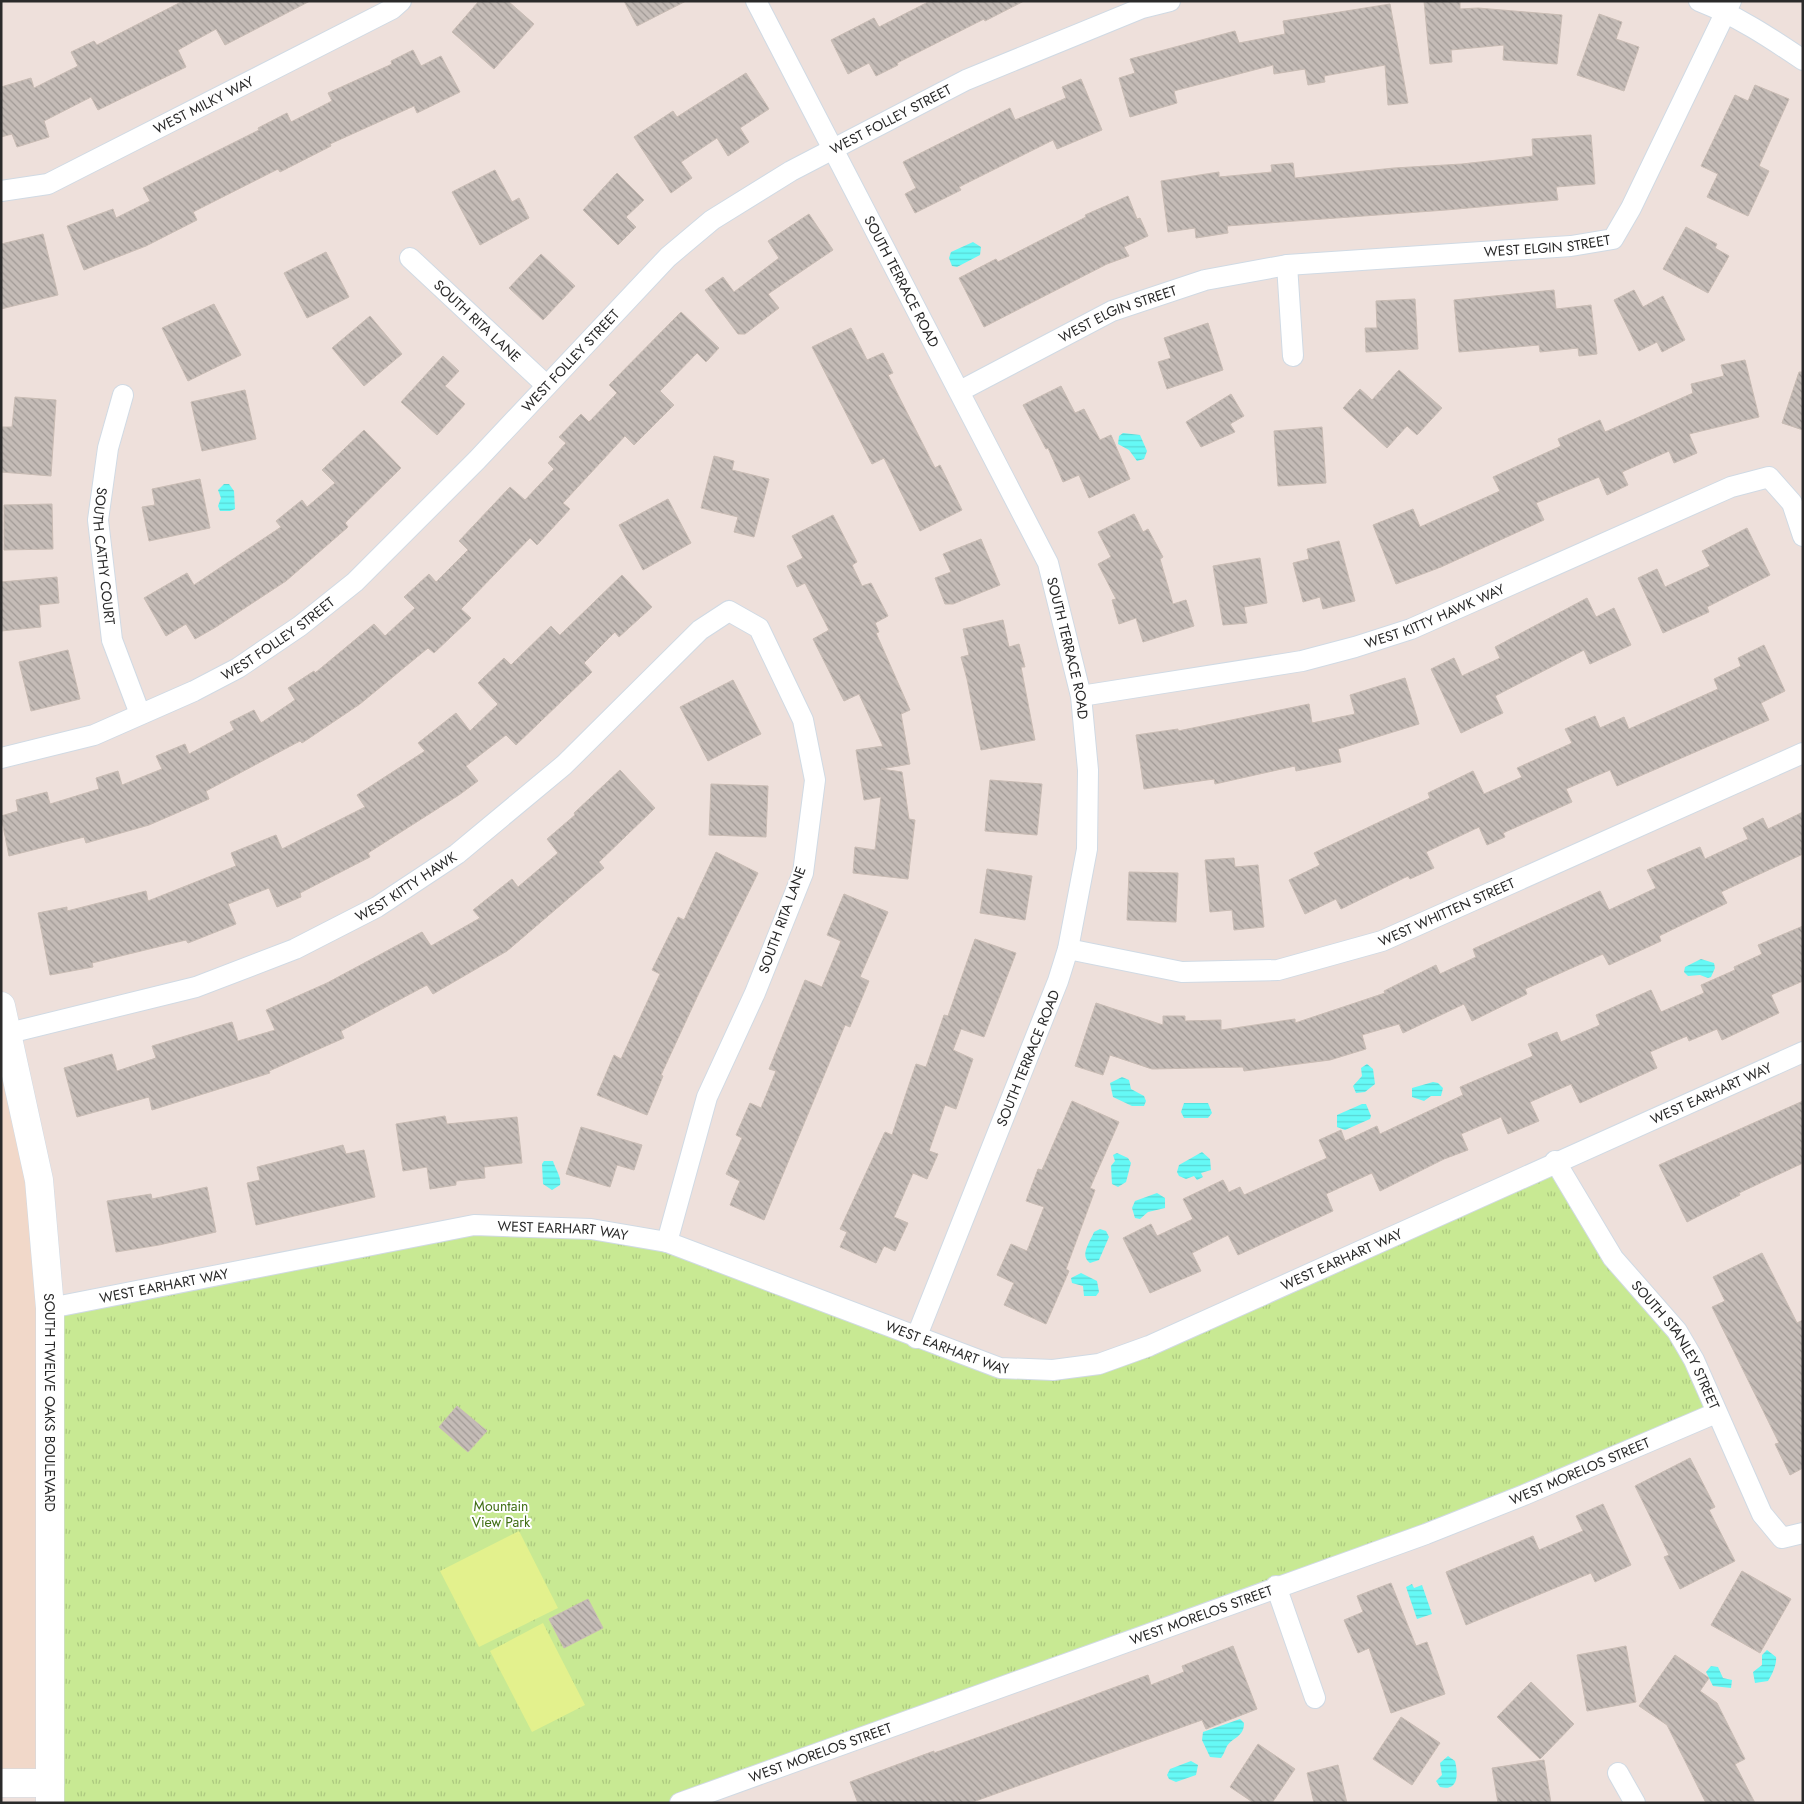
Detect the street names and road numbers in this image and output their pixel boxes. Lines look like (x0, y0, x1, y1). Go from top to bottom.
street label: WEST MILKY WAY (150, 71, 257, 139)
street label: WEST FOLLEY STREET (826, 79, 955, 159)
street label: SOUTH TERRACE ROAD (859, 212, 944, 351)
street label: WEST ELGIN STREET (1483, 230, 1612, 262)
street label: SOUTH RITA LANE (429, 275, 525, 367)
street label: WEST ELGIN STREET (1055, 280, 1180, 347)
street label: WEST FOLLEY STREET (517, 304, 624, 416)
street label: SOUTH CATHY COURT (88, 486, 120, 626)
street label: SOUTH TERRACE ROAD (1042, 575, 1093, 720)
street label: WEST KITTY HAWK WAY (1362, 579, 1508, 653)
street label: WEST FOLLEY STREET (217, 592, 339, 685)
street label: WEST KITTY HAWK (352, 847, 461, 926)
street label: SOUTH RITA LANE (753, 864, 811, 976)
street label: WEST WHITTEN STREET (1375, 873, 1518, 951)
street label: SOUTH TERRACE ROAD (991, 987, 1065, 1129)
street label: WEST EARHART WAY (1647, 1057, 1775, 1129)
street label: WEST EARHART WAY (497, 1216, 630, 1245)
street label: WEST EARHART WAY (1278, 1223, 1406, 1295)
street label: WEST EARHART WAY (98, 1263, 230, 1308)
street label: SOUTH STANLEY STREET (1627, 1276, 1725, 1413)
street label: SOUTH TWELVE OAKS BOULEVARD (39, 1292, 60, 1512)
street label: WEST EARHART WAY (882, 1316, 1010, 1378)
street label: WEST MORELOS STREET (1506, 1432, 1653, 1510)
street label: WEST MORELOS STREET (1127, 1580, 1276, 1650)
street label: WEST MORELOS STREET (746, 1717, 895, 1787)

